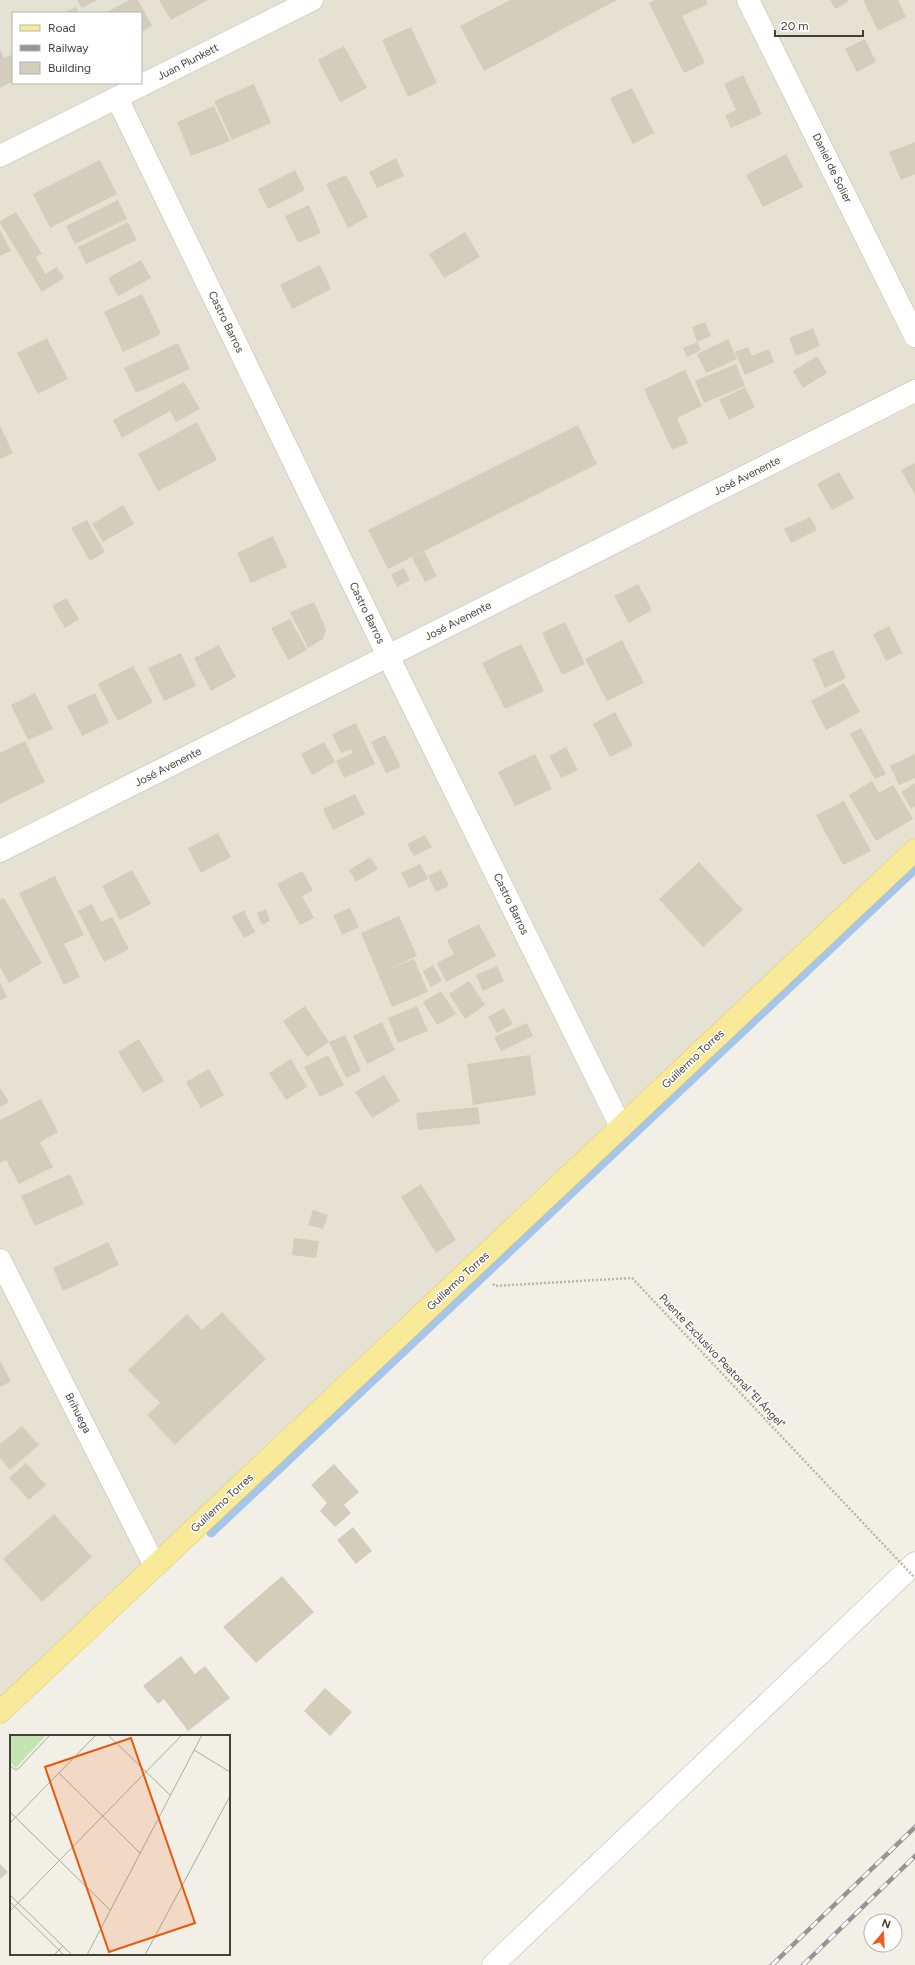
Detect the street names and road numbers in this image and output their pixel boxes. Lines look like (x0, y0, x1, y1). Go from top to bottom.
street label: Juan Plunkett (155, 41, 221, 83)
street label: Daniel de Solier (809, 131, 855, 205)
street label: Castro Barros (205, 289, 247, 355)
street label: José Avenente (711, 454, 783, 498)
street label: Castro Barros (346, 580, 388, 646)
street label: José Avenente (422, 599, 494, 643)
street label: José Avenente (132, 745, 204, 789)
street label: Castro Barros (490, 871, 532, 937)
street label: Guillermo Torres (659, 1027, 727, 1091)
street label: Guillermo Torres (424, 1249, 492, 1313)
street label: Puente Exclusivo Peatonal "El Ángel" (656, 1291, 788, 1431)
street label: Brihuega (62, 1391, 94, 1435)
street label: Guillermo Torres (188, 1471, 256, 1535)

